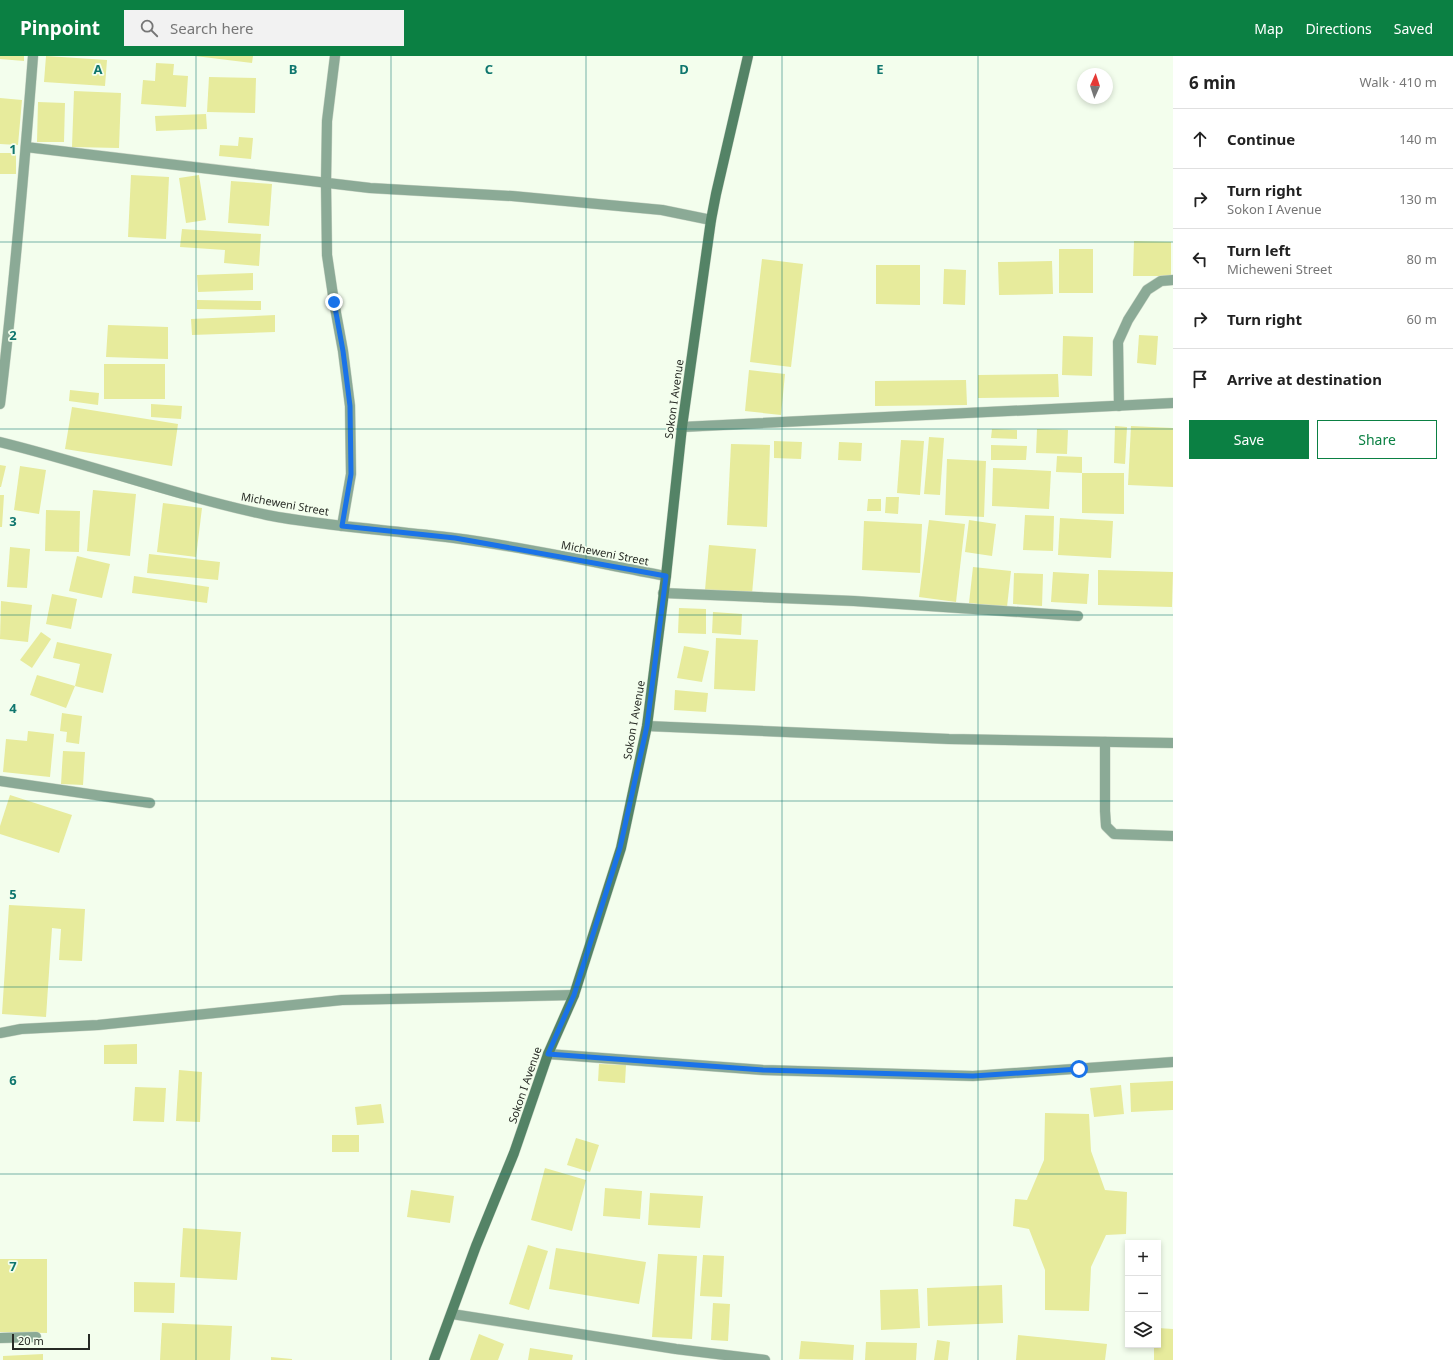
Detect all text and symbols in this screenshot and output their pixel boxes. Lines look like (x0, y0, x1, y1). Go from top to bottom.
search box (124, 10, 404, 46)
text: Pinpoint (20, 15, 100, 41)
icon: search (138, 17, 160, 39)
text: Search here (170, 18, 253, 38)
text: Map (1254, 19, 1283, 38)
text: Directions (1305, 19, 1372, 38)
text: Saved (1394, 19, 1433, 38)
text: A (94, 60, 103, 78)
text: B (289, 60, 297, 78)
text: C (485, 60, 493, 78)
text: D (679, 60, 689, 78)
text: E (876, 60, 884, 78)
north arrow (1077, 68, 1113, 104)
text: 6 min (1189, 71, 1236, 94)
text: Walk · 410 m (1359, 73, 1437, 91)
icon: ahead (1189, 128, 1211, 150)
text: Continue (1227, 129, 1295, 149)
text: 140 m (1399, 130, 1437, 148)
text: 1 (9, 140, 17, 158)
text: Turn right (1227, 180, 1302, 200)
icon: right (1189, 188, 1211, 210)
text: 130 m (1399, 190, 1437, 208)
text: Sokon I Avenue (1227, 200, 1322, 218)
text: Turn left (1227, 240, 1291, 260)
icon: left (1189, 248, 1211, 270)
text: 80 m (1407, 250, 1437, 268)
text: Micheweni Street (1227, 260, 1332, 278)
route end (325, 293, 343, 311)
icon: right (1189, 308, 1211, 330)
text: Turn right (1227, 309, 1302, 329)
text: 60 m (1407, 310, 1437, 328)
text: 2 (9, 326, 17, 344)
street label: Sokon I Avenue (661, 358, 687, 440)
icon: arrive (1189, 368, 1211, 390)
text: Arrive at destination (1227, 369, 1382, 389)
button: Save (1189, 420, 1309, 459)
button: Share (1317, 420, 1437, 459)
street label: Micheweni Street (240, 488, 330, 519)
text: 3 (9, 512, 17, 530)
street label: Micheweni Street (560, 537, 650, 568)
street label: Sokon I Avenue (619, 679, 648, 761)
text: 4 (9, 699, 17, 717)
text: 5 (9, 885, 17, 903)
street label: Sokon I Avenue (504, 1045, 545, 1125)
route start (1070, 1060, 1088, 1078)
text: 6 (9, 1071, 17, 1089)
map controls (1125, 1240, 1161, 1348)
button: + (1125, 1240, 1161, 1276)
text: 7 (9, 1257, 17, 1275)
button: − (1125, 1276, 1161, 1312)
button: layers (1125, 1312, 1161, 1348)
scale bar (12, 1332, 90, 1351)
text: 20 m (18, 1333, 44, 1348)

